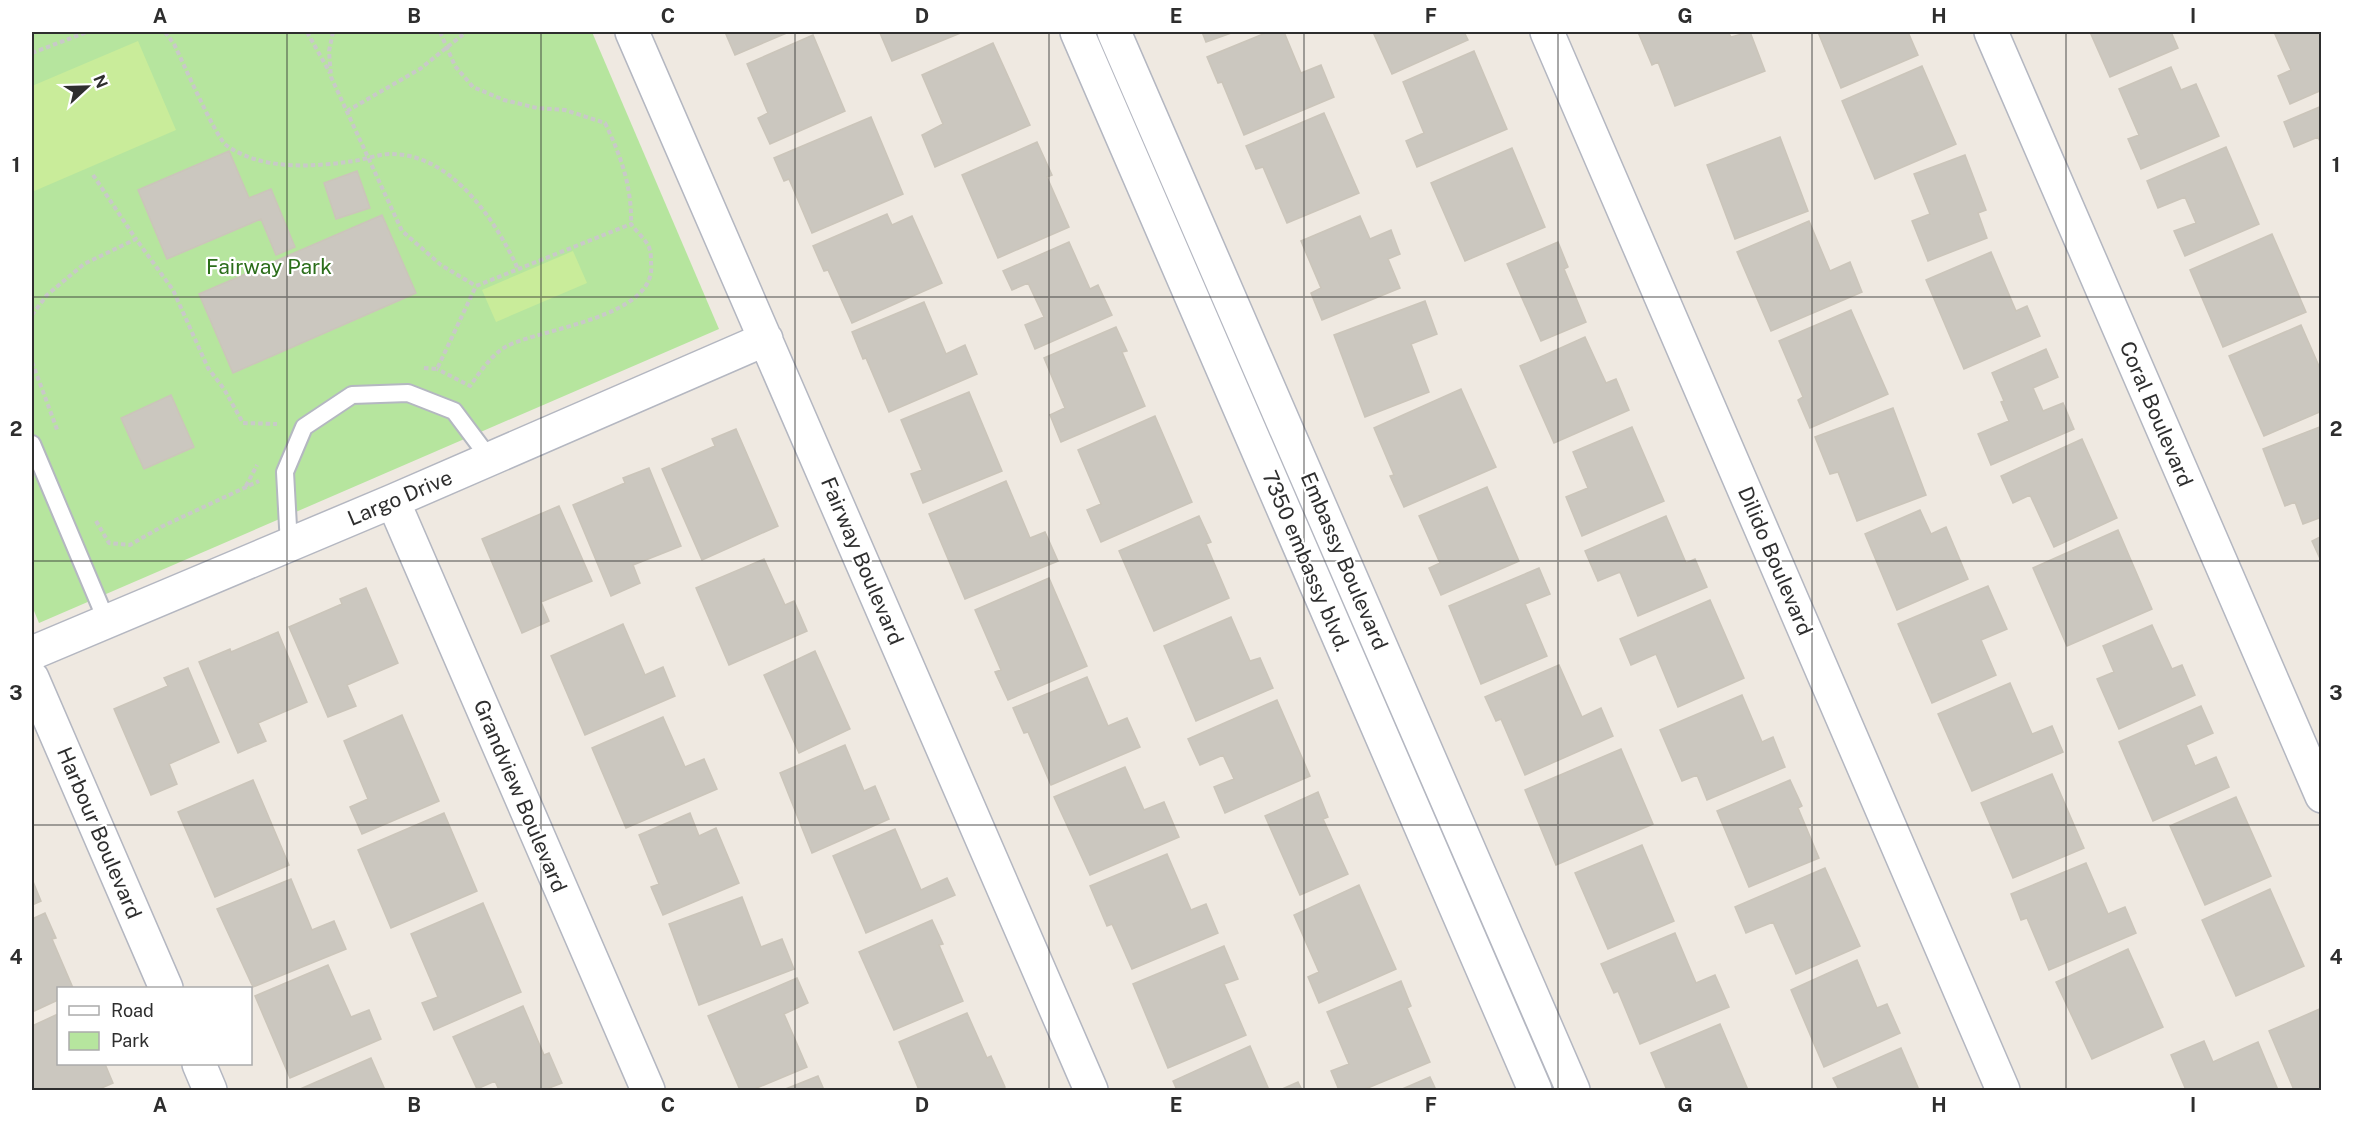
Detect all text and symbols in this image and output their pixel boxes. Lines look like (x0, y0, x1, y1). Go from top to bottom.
text: A (153, 4, 167, 28)
text: B (407, 4, 421, 28)
text: C (661, 4, 675, 28)
text: D (915, 4, 929, 28)
text: E (1170, 4, 1182, 28)
text: F (1425, 4, 1437, 28)
text: G (1677, 4, 1693, 28)
text: H (1931, 4, 1947, 28)
text: I (2190, 4, 2196, 28)
north arrow (57, 57, 117, 117)
text: N (89, 72, 112, 91)
text: 1 (12, 153, 20, 177)
text: 1 (2332, 153, 2340, 177)
park label: Fairway Park (206, 254, 332, 279)
street label: Coral Boulevard (2115, 337, 2198, 490)
text: 2 (10, 417, 22, 441)
text: 2 (2330, 417, 2342, 441)
street label: Largo Drive (344, 464, 456, 531)
street label: 7350 embassy blvd. (1257, 467, 1356, 655)
street label: Embassy Boulevard (1296, 468, 1393, 653)
street label: Fairway Boulevard (816, 473, 909, 648)
street label: Dilido Boulevard (1733, 483, 1818, 639)
text: 3 (9, 681, 23, 705)
text: 3 (2329, 681, 2343, 705)
street label: Grandview Boulevard (469, 696, 572, 896)
street label: Harbour Boulevard (52, 743, 147, 922)
text: 4 (9, 945, 23, 969)
text: 4 (2329, 945, 2343, 969)
legend (57, 987, 252, 1065)
text: Road (111, 1000, 154, 1021)
text: Park (111, 1030, 149, 1051)
text: A (153, 1093, 167, 1117)
text: B (407, 1093, 421, 1117)
text: C (661, 1093, 675, 1117)
text: D (915, 1093, 929, 1117)
text: E (1170, 1093, 1182, 1117)
text: F (1425, 1093, 1437, 1117)
text: G (1677, 1093, 1693, 1117)
text: H (1931, 1093, 1947, 1117)
text: I (2190, 1093, 2196, 1117)

